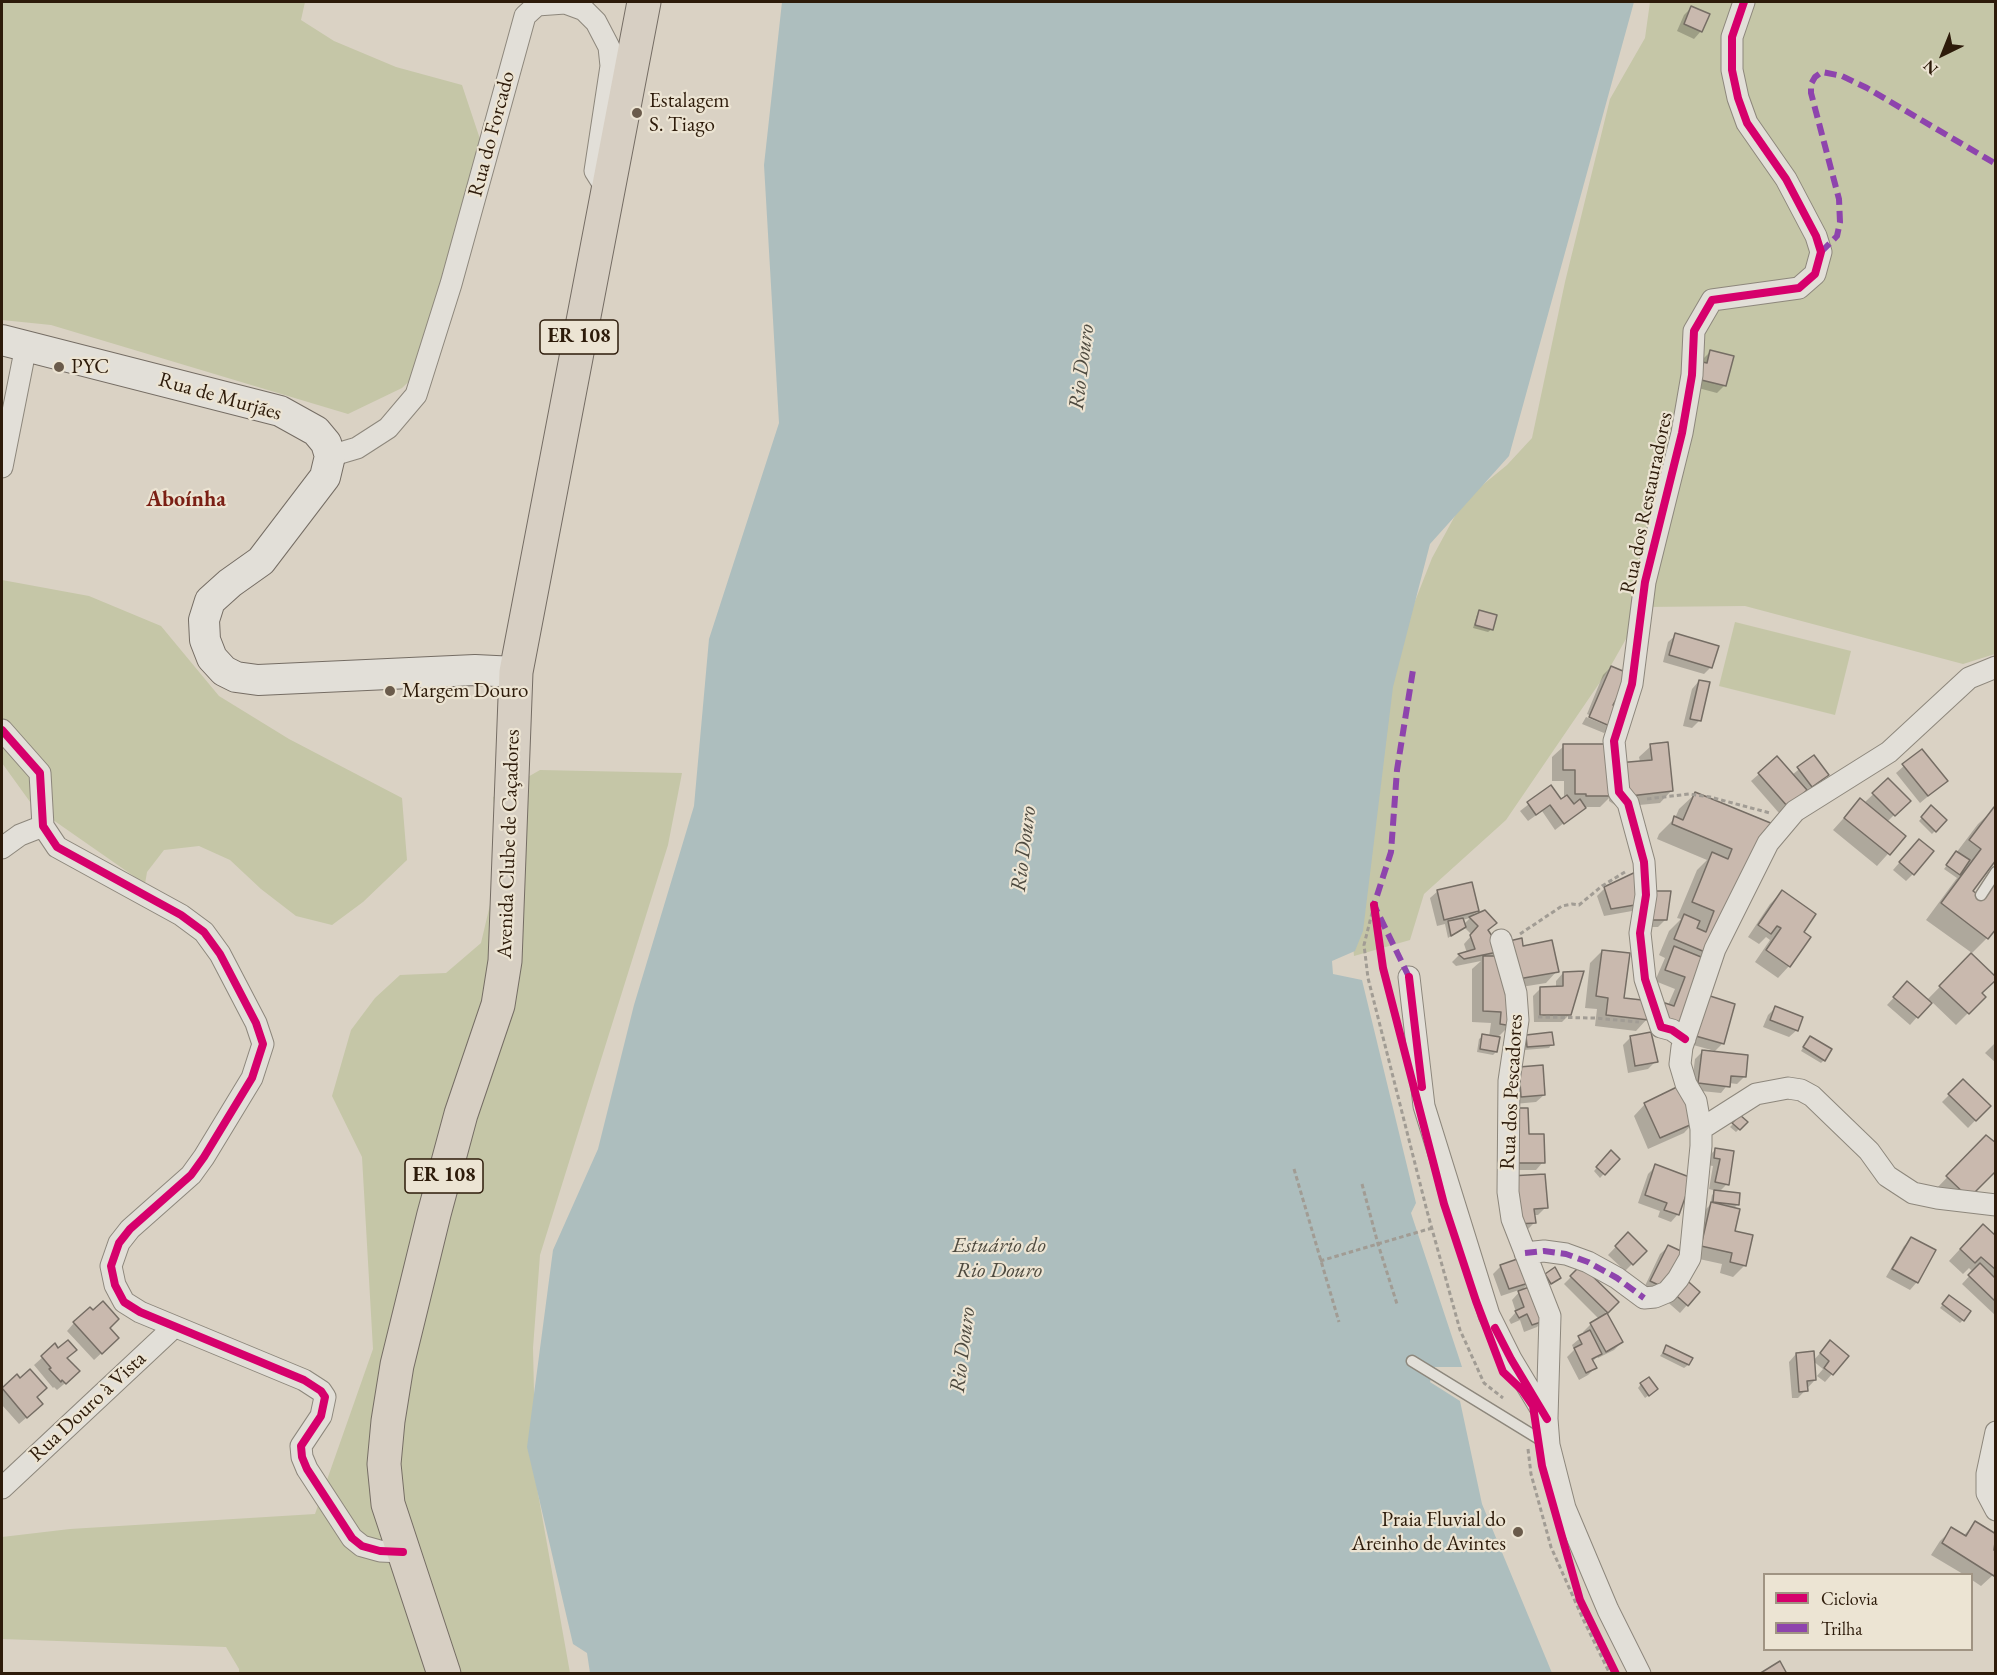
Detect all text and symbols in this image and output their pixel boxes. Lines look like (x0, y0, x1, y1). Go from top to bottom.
north arrow (1913, 24, 1973, 84)
text: N (1918, 55, 1942, 80)
street label: Rua do Forcado (463, 68, 521, 200)
place label: Estalagem S. Tiago (649, 88, 730, 138)
marker: Estalagem S. Tiago (630, 106, 644, 120)
road number: ER 108 (540, 320, 618, 354)
water label: Rio Douro (1064, 323, 1100, 411)
place label: PYC (71, 354, 109, 380)
marker: PYC (52, 360, 66, 374)
street label: Rua de Murjães (156, 367, 284, 427)
street label: Rua dos Restauradores (1615, 410, 1679, 596)
district label: Aboínha (146, 487, 226, 513)
place label: Margem Douro (402, 678, 528, 704)
marker: Margem Douro (383, 684, 397, 698)
street label: Avenida Clube de Caçadores (492, 729, 526, 959)
water label: Rio Douro (1006, 805, 1042, 893)
street label: Rua dos Pescadores (1495, 1014, 1529, 1170)
road number: ER 108 (405, 1159, 483, 1193)
water label: Estuário do Rio Douro (952, 1233, 1046, 1284)
water label: Rio Douro (945, 1306, 981, 1394)
street label: Rua Douro à Vista (24, 1346, 152, 1468)
place label: Praia Fluvial do Areinho de Avintes (1352, 1507, 1506, 1557)
marker: Praia Fluvial do Areinho de Avintes (1511, 1525, 1525, 1539)
legend (1763, 1573, 1973, 1651)
text: Ciclovia (1821, 1587, 1878, 1610)
text: Trilha (1821, 1617, 1862, 1640)

